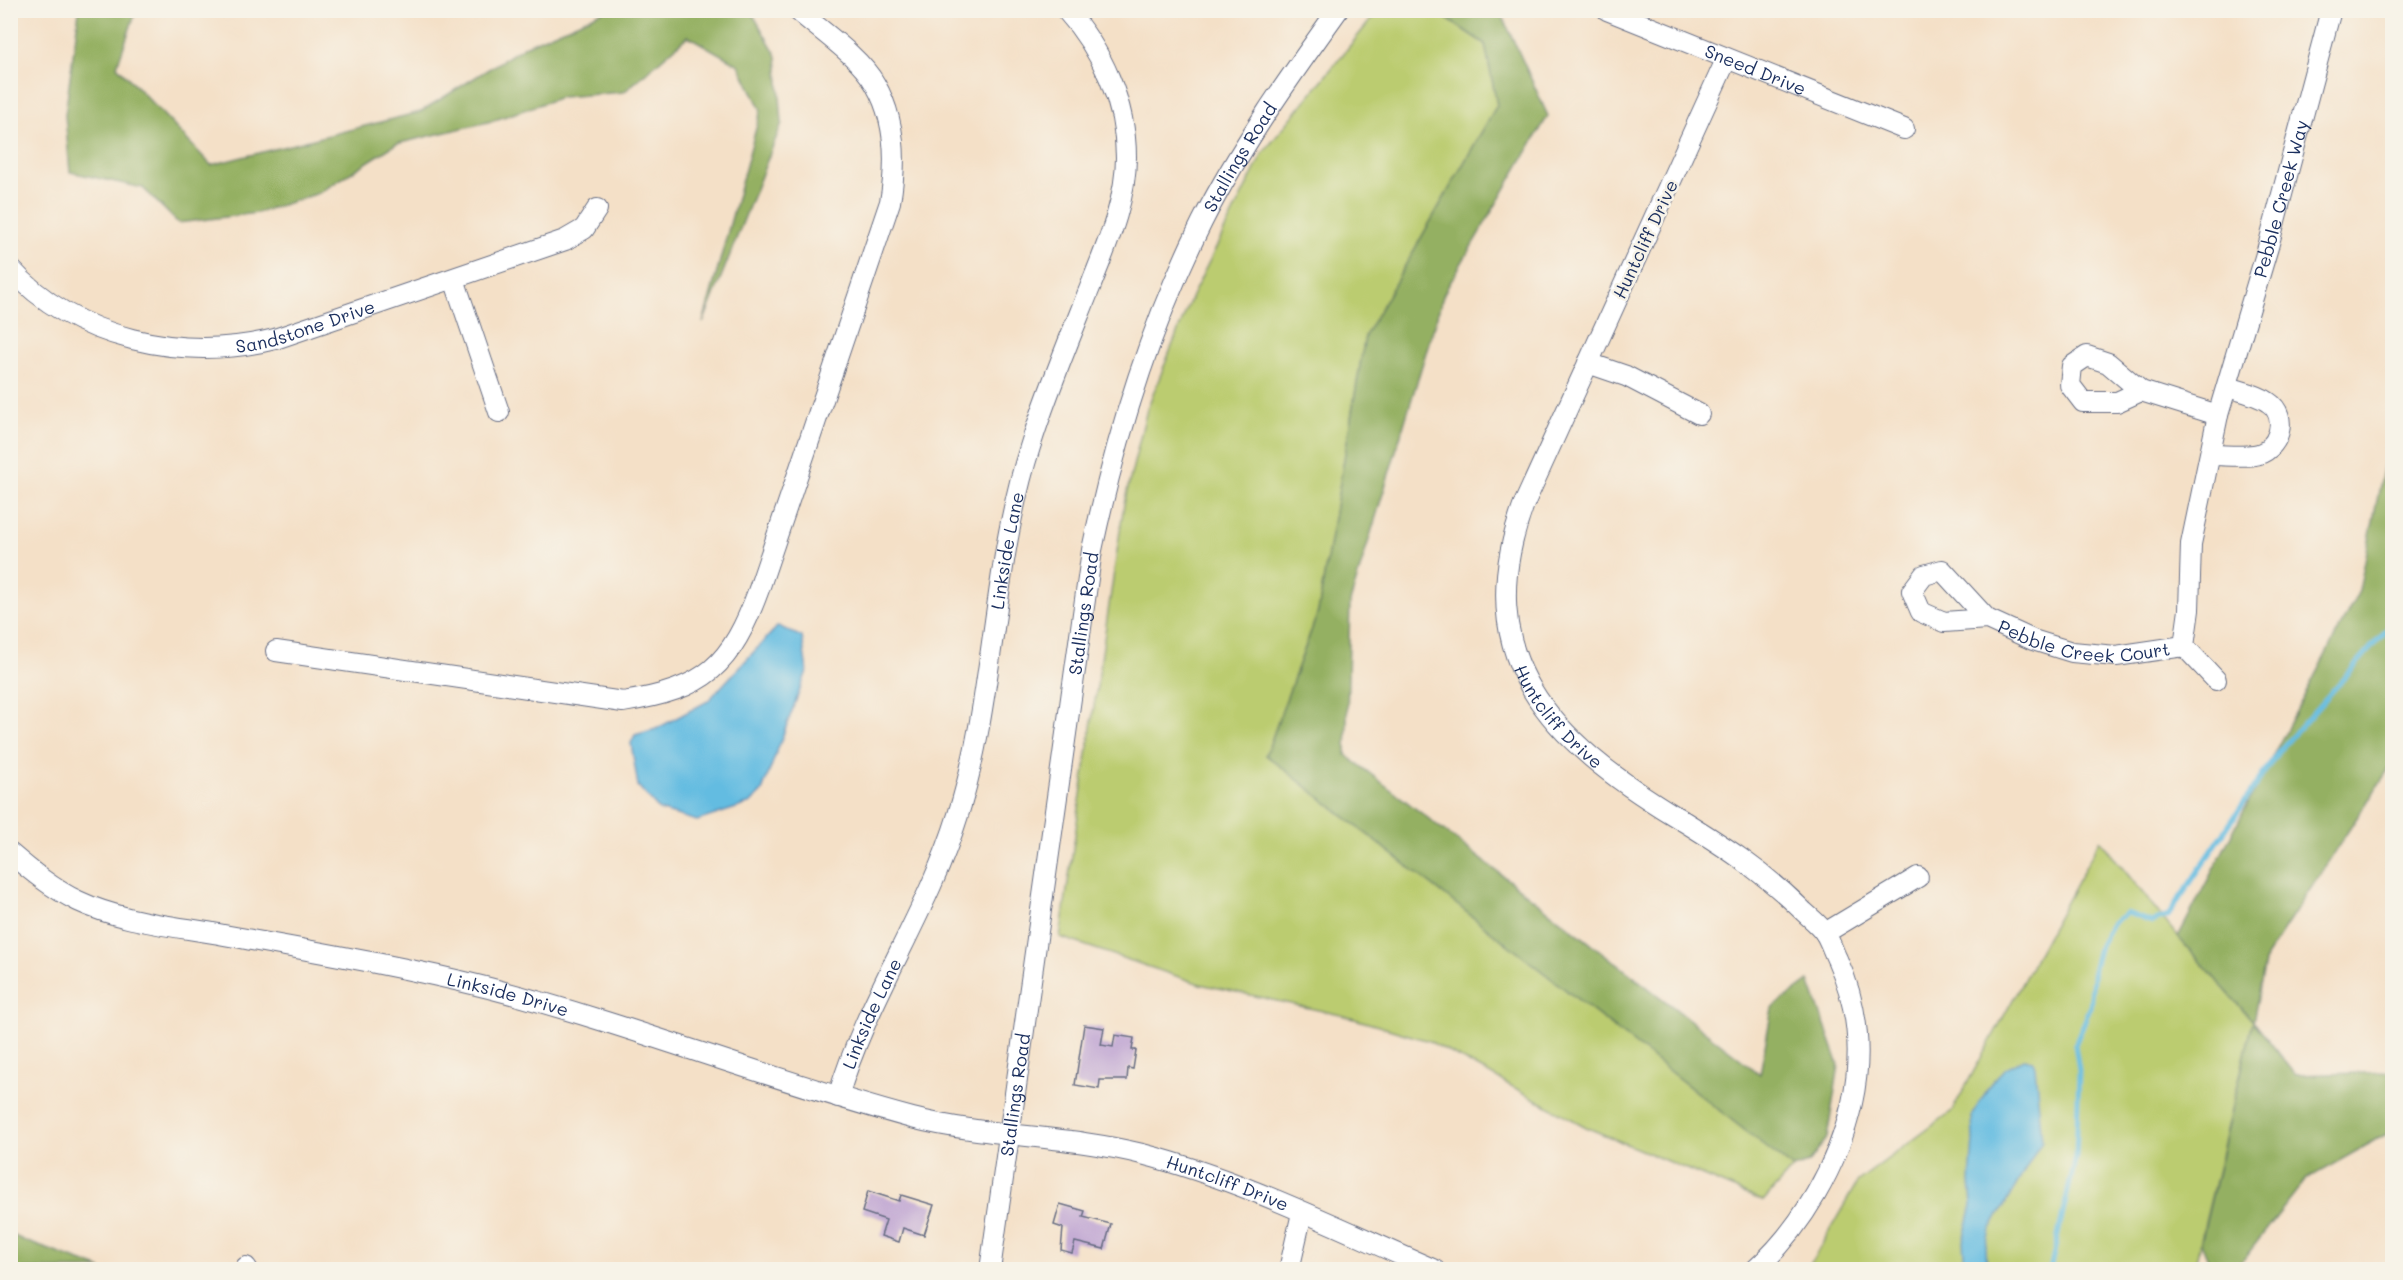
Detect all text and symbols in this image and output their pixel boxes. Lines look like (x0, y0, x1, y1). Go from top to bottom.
street label: Sneed Drive (1701, 38, 1810, 101)
street label: Stallings Road (1197, 98, 1282, 216)
street label: Pebble Creek Way (2248, 117, 2313, 281)
street label: Huntcliff Drive (1607, 176, 1683, 302)
street label: Sandstone Drive (234, 294, 378, 358)
street label: Linkside Lane (985, 489, 1029, 611)
street label: Stallings Road (1062, 551, 1104, 676)
street label: Pebble Creek Court (1994, 614, 2172, 668)
street label: Huntcliff Drive (1509, 661, 1608, 774)
street label: Linkside Lane (836, 954, 907, 1072)
street label: Linkside Drive (445, 966, 572, 1022)
street label: Stallings Road (994, 1032, 1035, 1158)
street label: Huntcliff Drive (1163, 1149, 1292, 1216)

